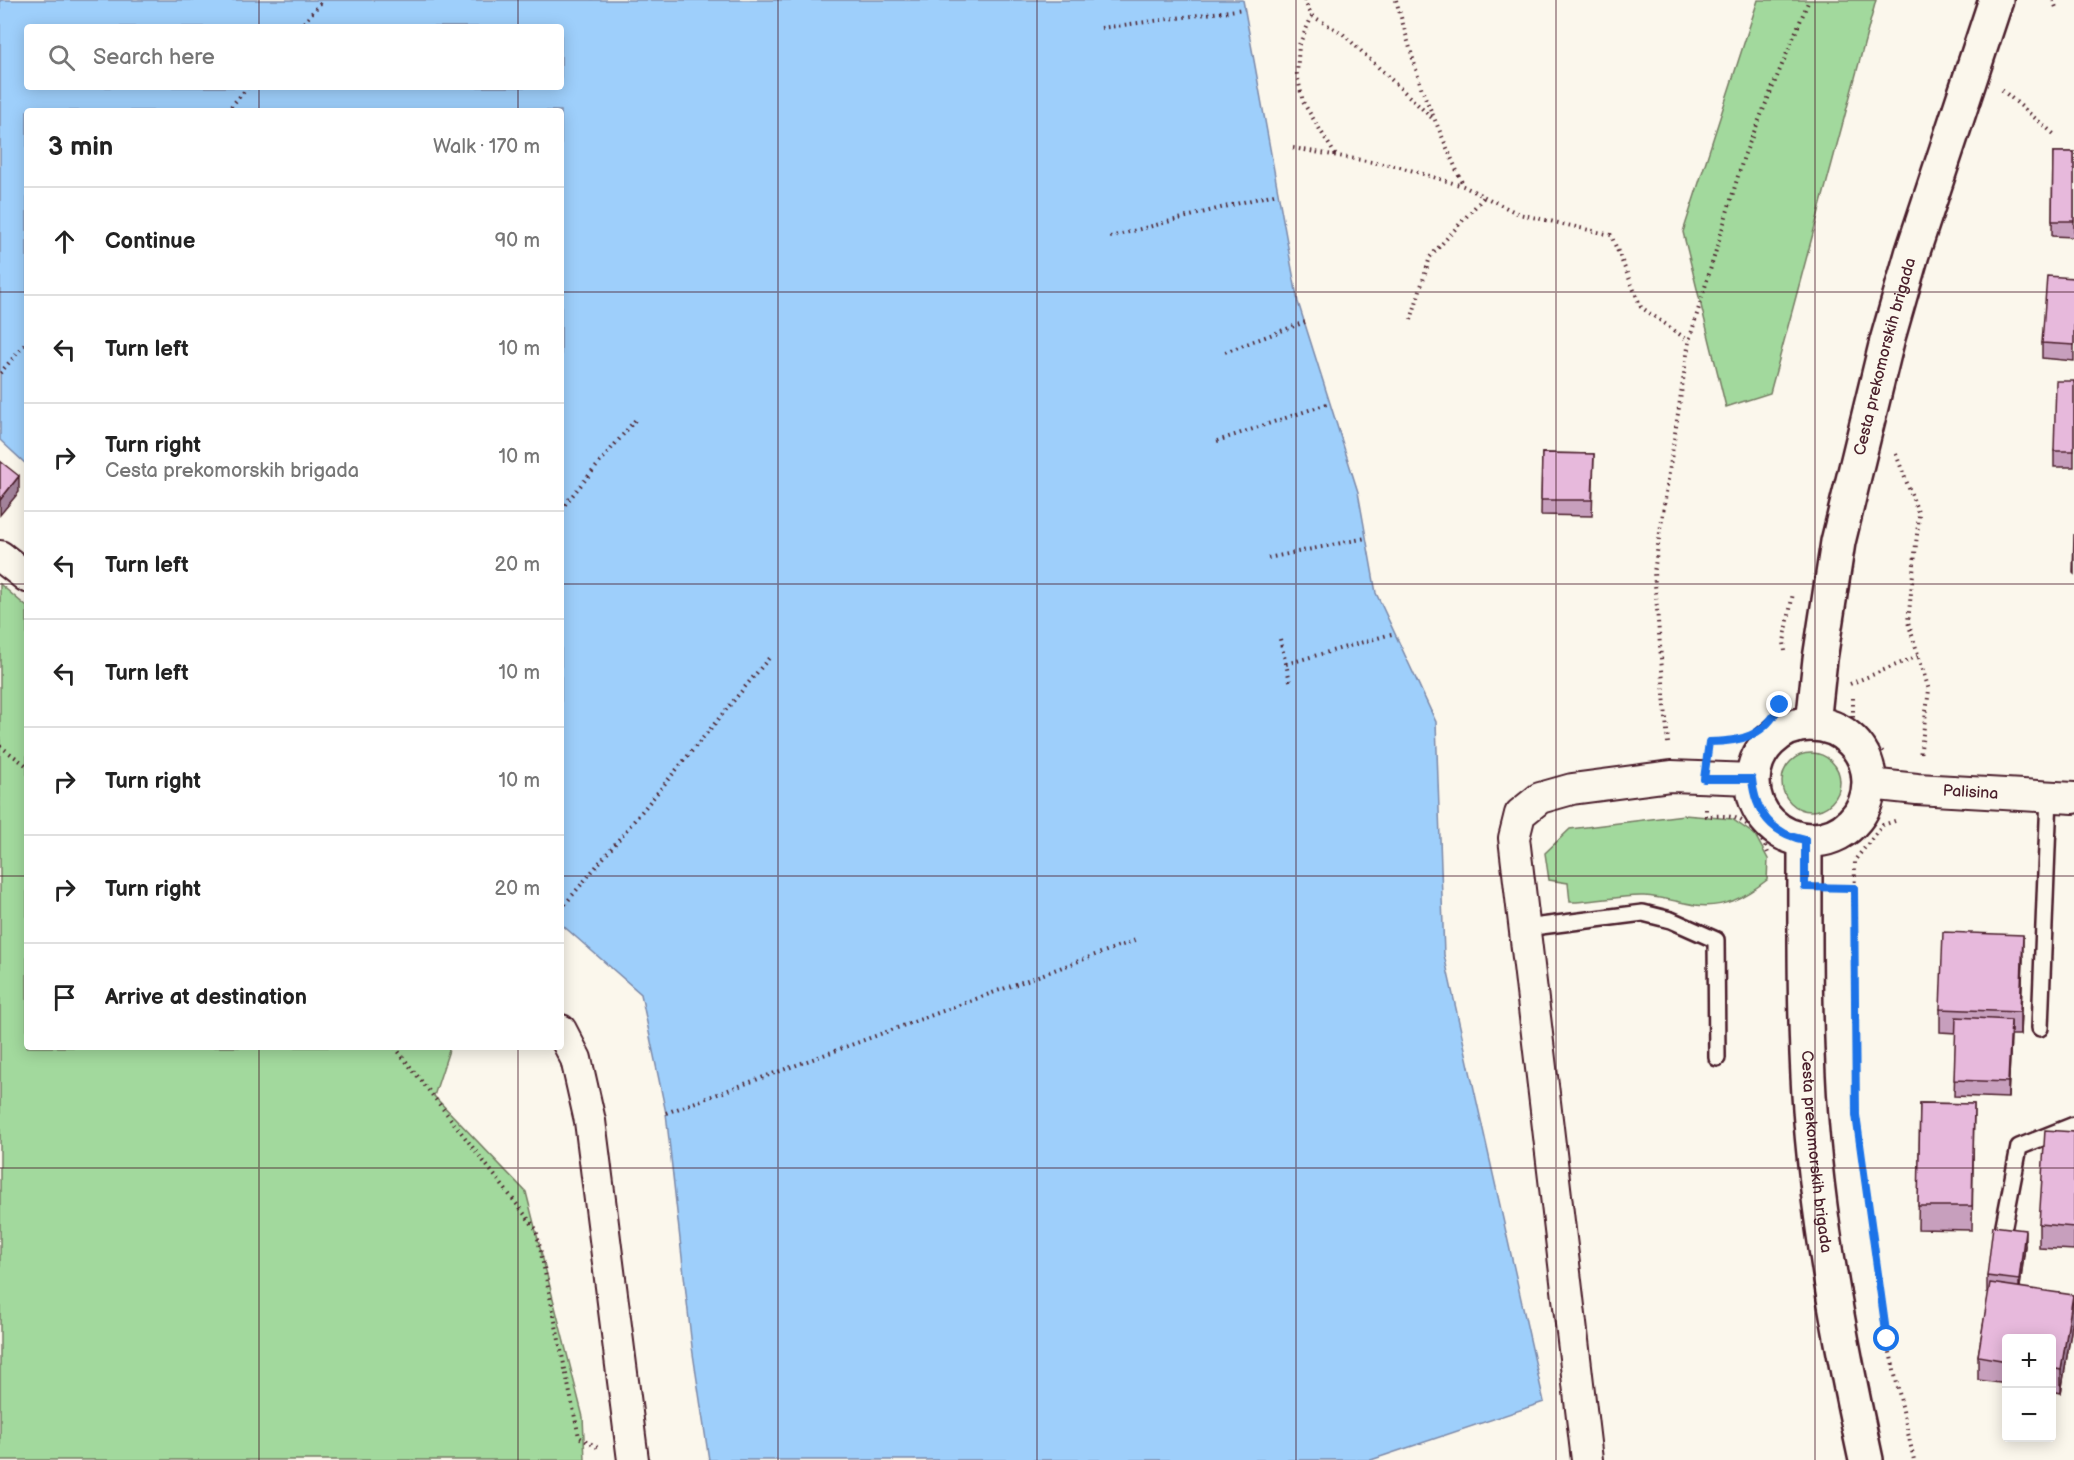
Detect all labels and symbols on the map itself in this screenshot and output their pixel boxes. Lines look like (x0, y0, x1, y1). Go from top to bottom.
street label: Cesta prekomorskih brigada (1850, 256, 1920, 457)
route end (1766, 691, 1792, 717)
street label: Palisina (1942, 781, 1999, 803)
street label: Cesta prekomorskih brigada (1797, 1050, 1836, 1254)
route start (1873, 1325, 1899, 1351)

